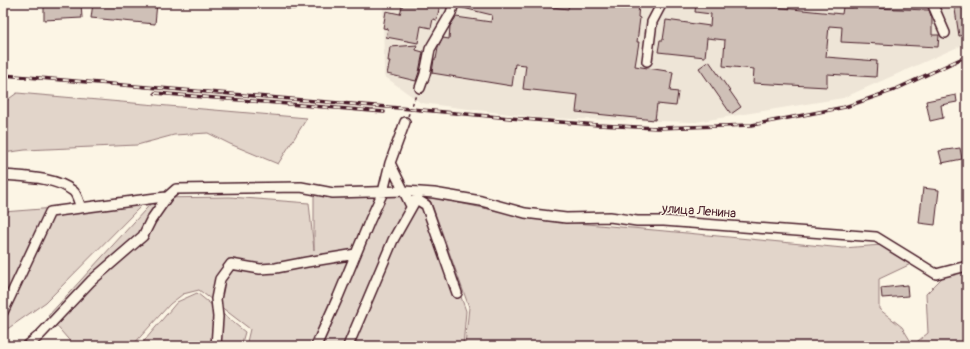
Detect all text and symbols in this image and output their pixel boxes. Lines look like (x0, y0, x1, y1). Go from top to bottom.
street label: улица Ленина (660, 200, 737, 222)

